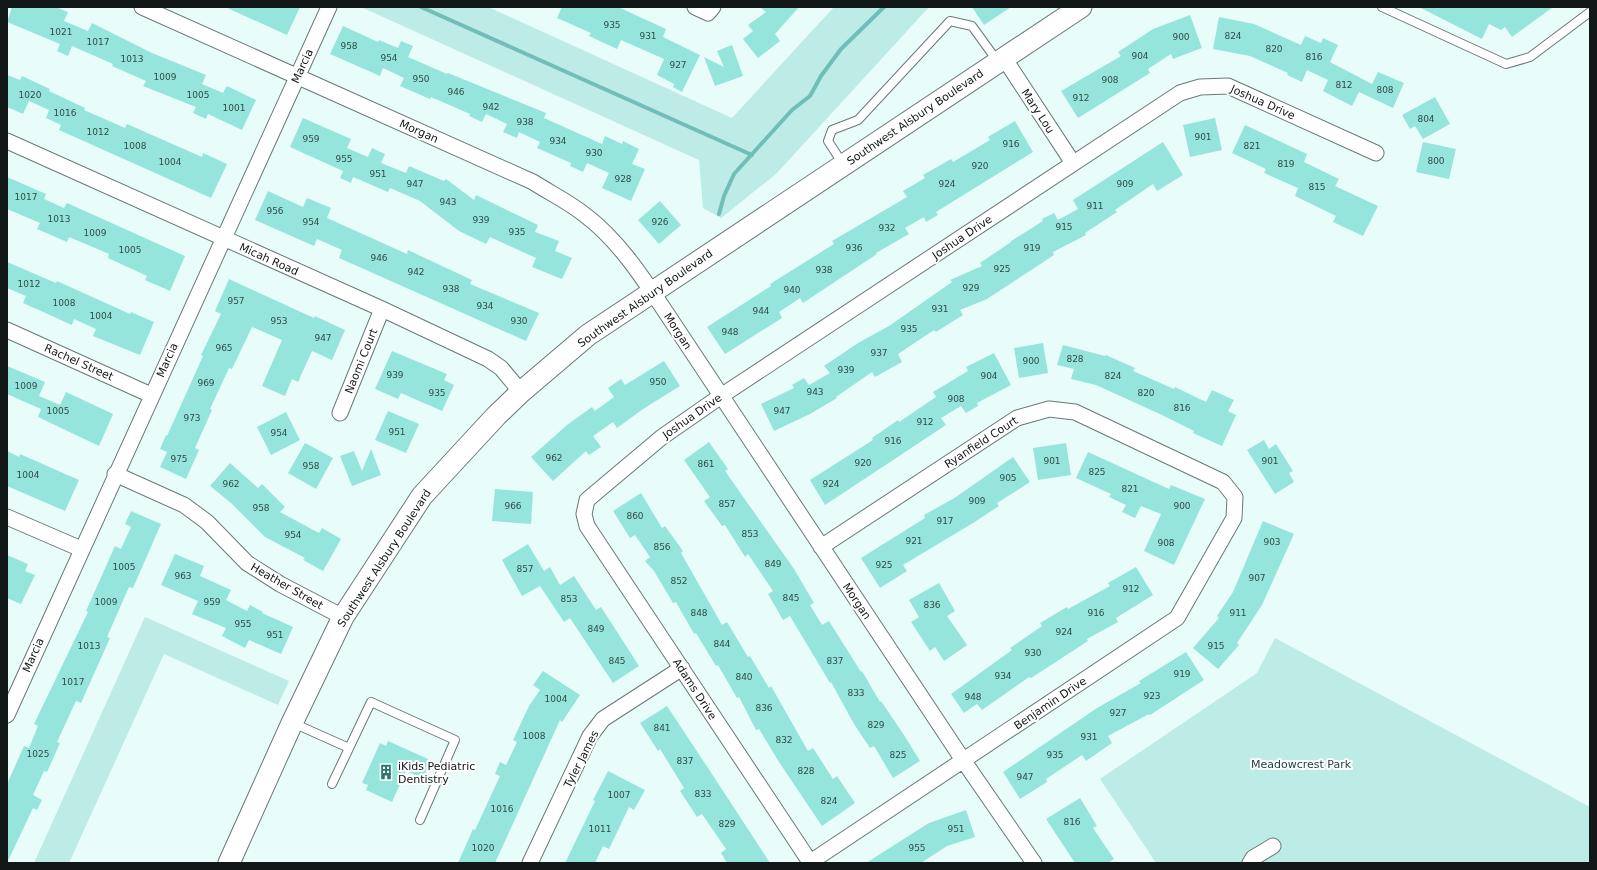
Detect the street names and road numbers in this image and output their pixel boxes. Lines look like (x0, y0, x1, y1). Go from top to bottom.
street label: Marcia (289, 47, 316, 85)
street label: Southwest Alsbury Boulevard (845, 67, 986, 168)
street label: Joshua Drive (1228, 82, 1297, 123)
street label: Mary Lou (1018, 87, 1057, 136)
street label: Morgan (397, 117, 440, 146)
street label: Joshua Drive (929, 213, 995, 263)
street label: Micah Road (237, 241, 300, 278)
street label: Southwest Alsbury Boulevard (575, 247, 715, 350)
street label: Morgan (661, 310, 694, 352)
street label: Naomi Court (342, 326, 381, 396)
street label: Rachel Street (42, 341, 116, 384)
street label: Marcia (154, 341, 181, 379)
street label: Joshua Drive (659, 391, 725, 442)
street label: Ryanfield Court (942, 414, 1021, 471)
street label: Southwest Alsbury Boulevard (335, 487, 434, 630)
street label: Heather Street (248, 560, 326, 613)
street label: Morgan (840, 581, 874, 622)
street label: Marcia (20, 636, 47, 674)
street label: Adams Drive (670, 656, 719, 722)
street label: Benjamin Drive (1012, 674, 1089, 732)
street label: Tyler James (561, 728, 602, 791)

